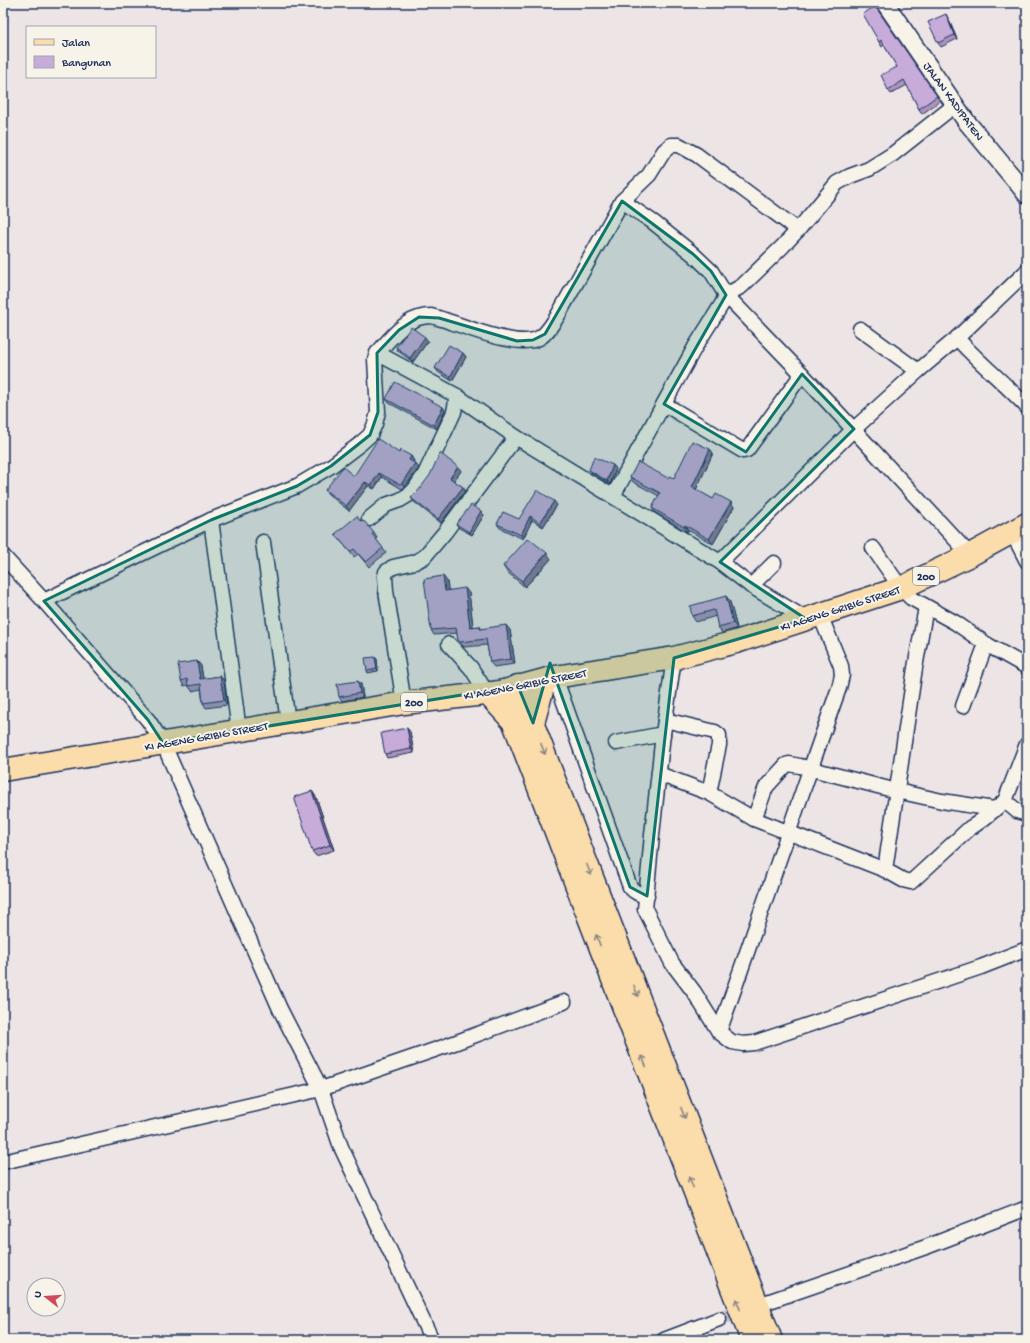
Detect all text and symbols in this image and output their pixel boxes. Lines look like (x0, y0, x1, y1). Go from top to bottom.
legend (26, 26, 156, 78)
text: Jalan (62, 37, 90, 51)
text: Bangunan (61, 57, 111, 71)
street label: JALAN KADIPATEN (919, 60, 986, 144)
road number: 200 (913, 567, 939, 585)
street label: KI AGENG GRIBIG STREET (779, 584, 903, 636)
street label: KI AGENG GRIBIG STREET (463, 667, 589, 705)
road number: 200 (401, 693, 427, 711)
street label: KI AGENG GRIBIG STREET (144, 720, 270, 756)
one-way arrow (539, 742, 547, 754)
one-way arrow (586, 864, 594, 876)
one-way arrow (593, 934, 601, 946)
one-way arrow (633, 985, 641, 997)
one-way arrow (640, 1056, 648, 1068)
one-way arrow (679, 1106, 687, 1118)
one-way arrow (686, 1177, 694, 1189)
north arrow (26, 1277, 66, 1317)
text: U (32, 1289, 45, 1299)
one-way arrow (733, 1298, 741, 1310)

